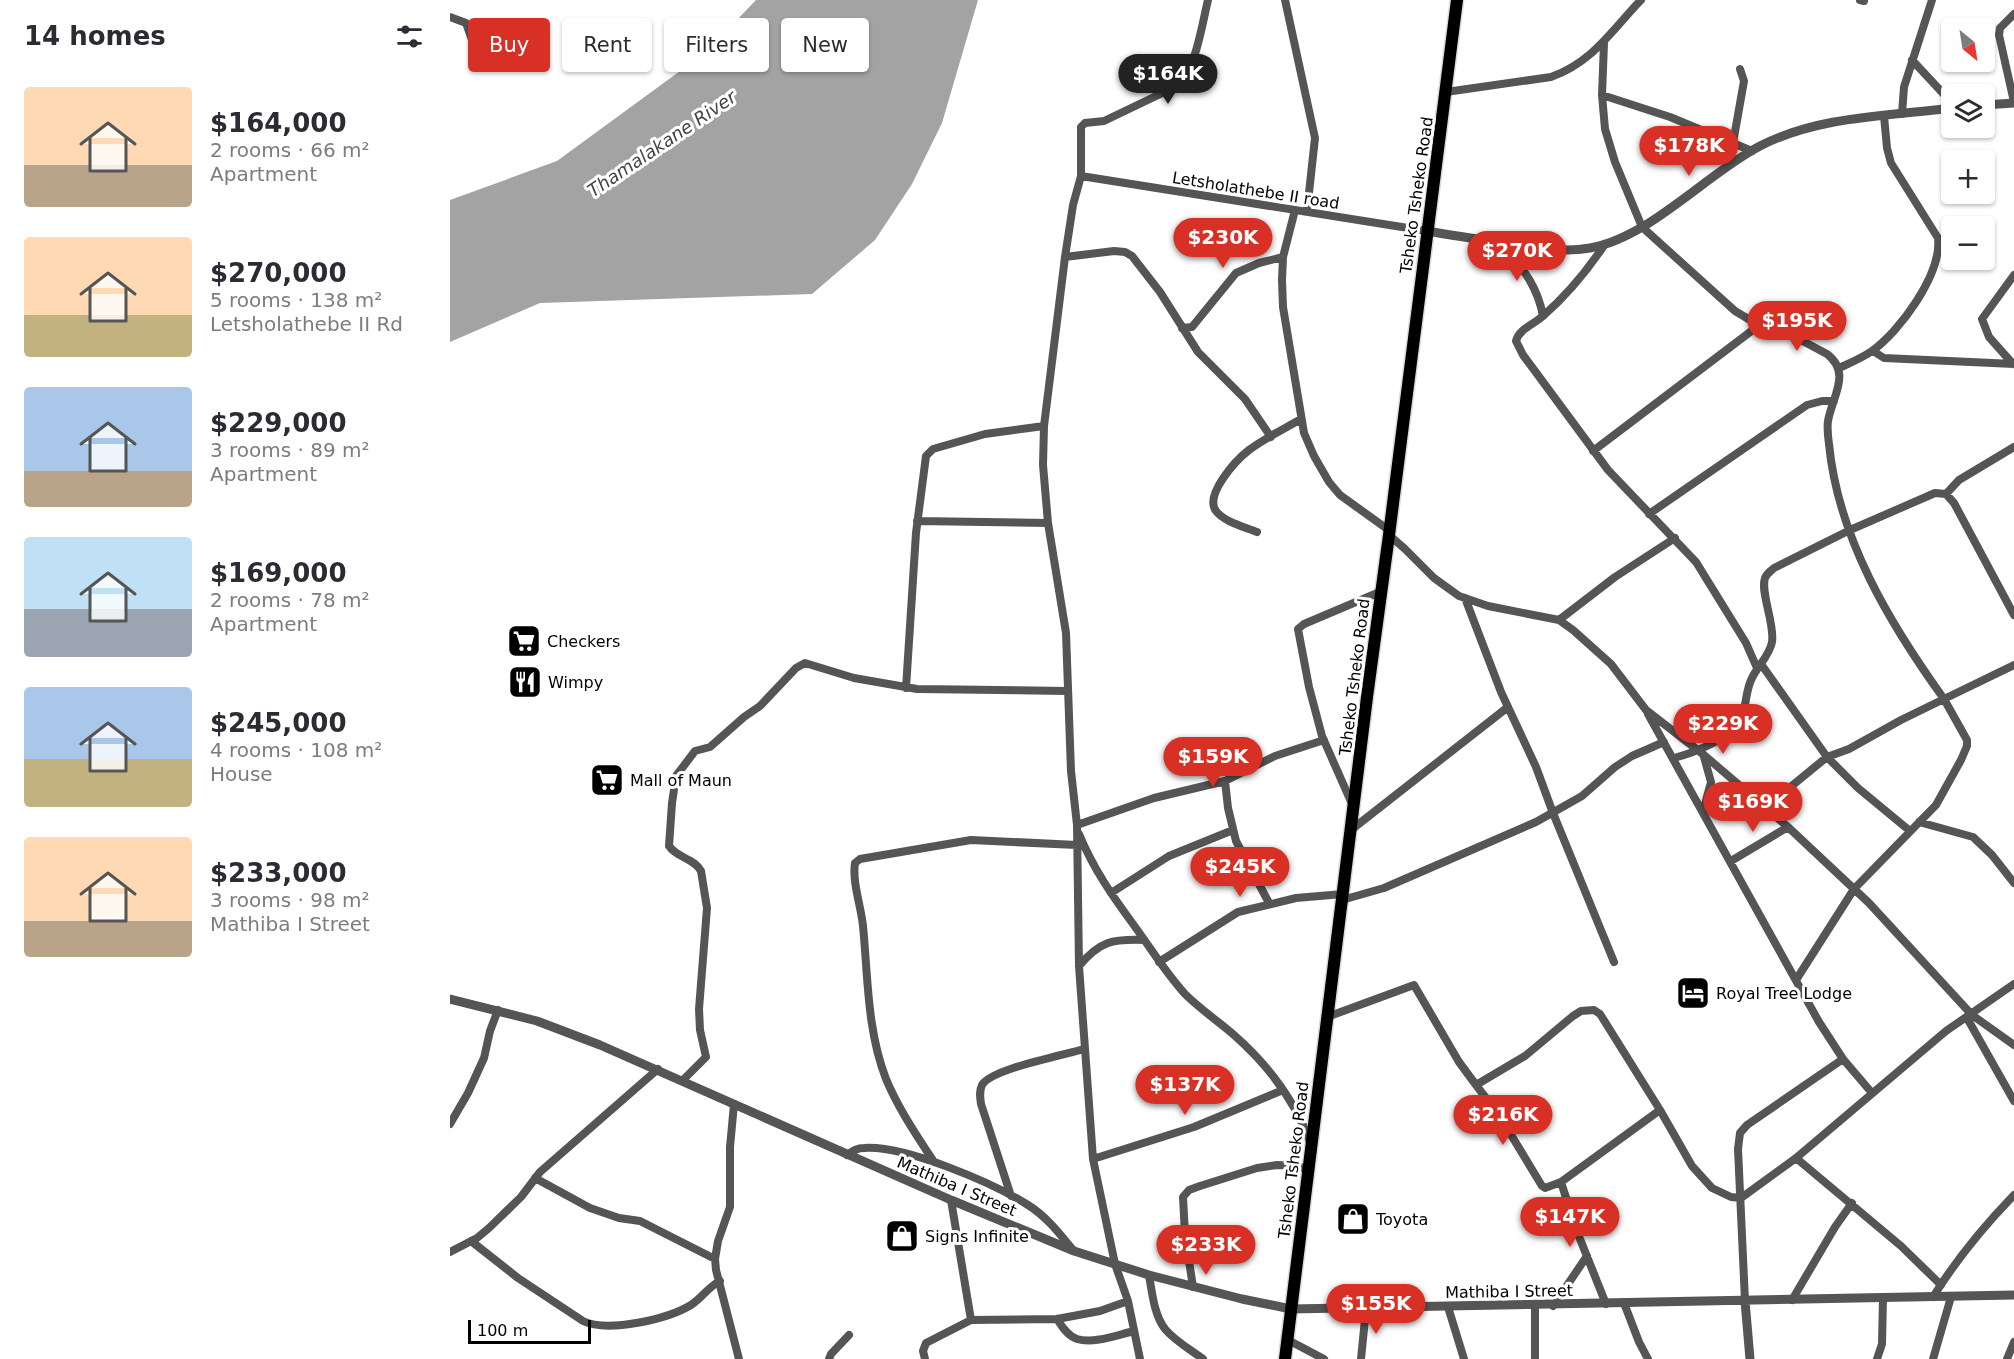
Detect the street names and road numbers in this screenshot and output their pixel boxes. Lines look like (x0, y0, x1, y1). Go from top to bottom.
street label: Tsheko Tsheko Road (1396, 115, 1437, 276)
street label: Letsholathebe II road (1171, 168, 1341, 213)
street label: Tsheko Tsheko Road (1335, 597, 1374, 758)
street label: Tsheko Tsheko Road (1274, 1080, 1313, 1241)
street label: Mathiba I Street (894, 1153, 1019, 1220)
street label: Mathiba I Street (1445, 1281, 1573, 1302)

